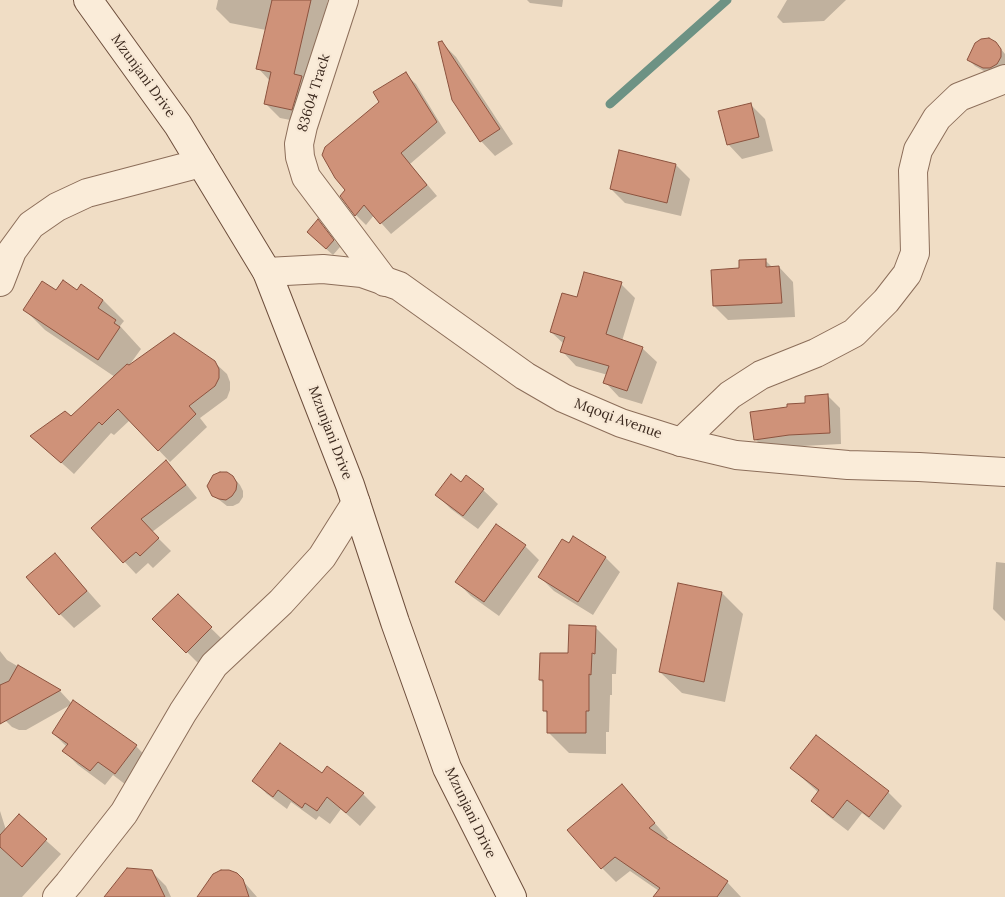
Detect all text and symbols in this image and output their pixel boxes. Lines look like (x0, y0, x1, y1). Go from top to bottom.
street label: Mzunjani Drive (107, 31, 179, 121)
street label: 83604 Track (294, 52, 334, 134)
street label: Mzunjani Drive (304, 384, 356, 482)
street label: Mqoqi Avenue (572, 395, 664, 443)
street label: Mzunjani Drive (441, 765, 499, 861)

